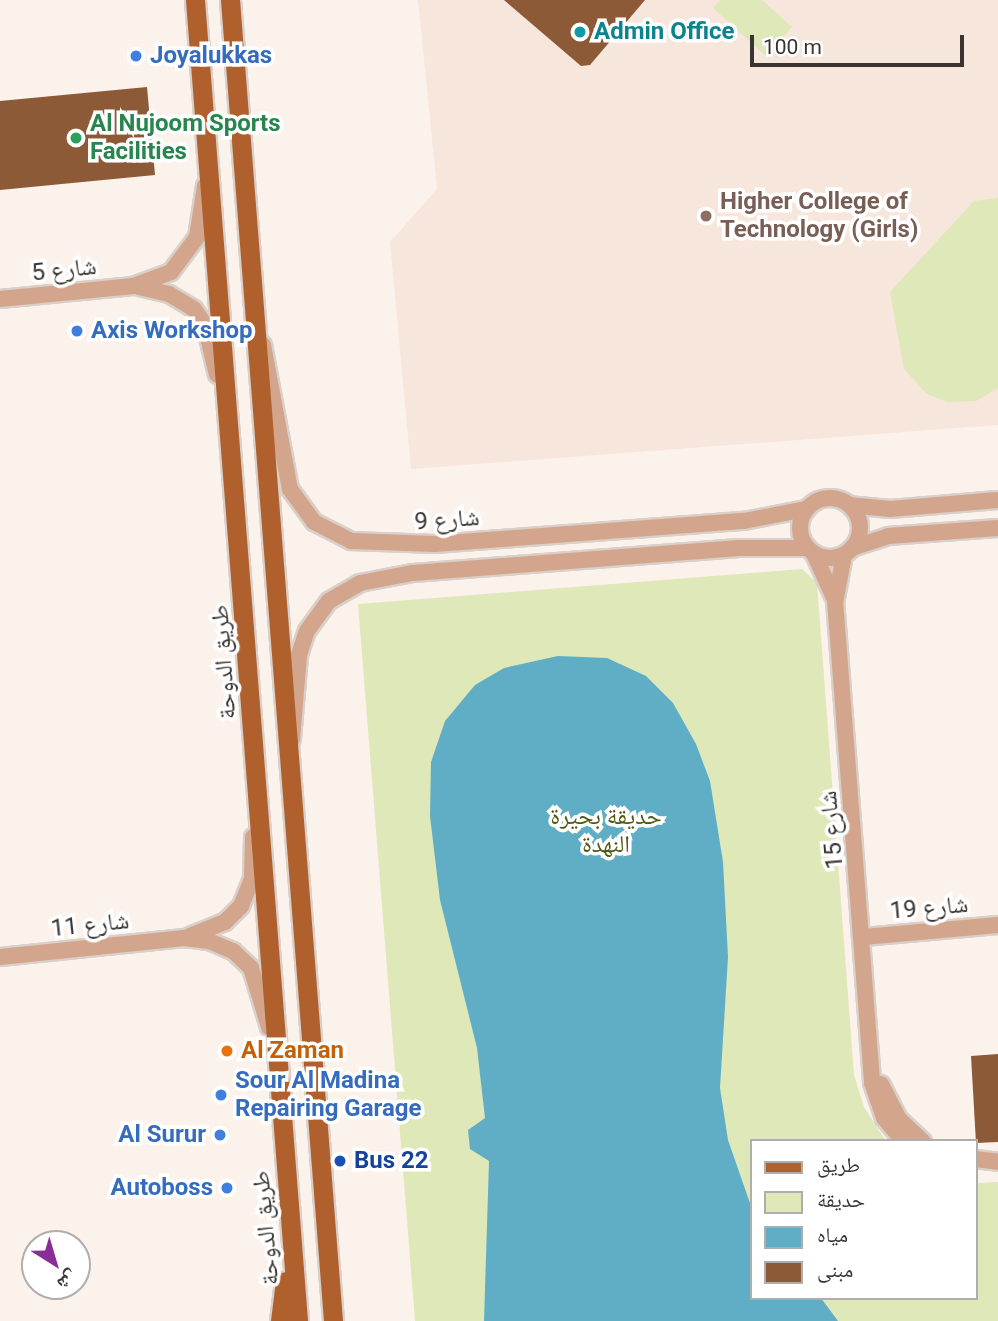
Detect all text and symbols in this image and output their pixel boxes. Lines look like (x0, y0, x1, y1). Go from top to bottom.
place label: Admin Office (594, 18, 735, 46)
scale bar (753, 21, 967, 65)
marker: Admin Office (572, 24, 588, 40)
text: 100 m (763, 35, 822, 59)
place label: Joyalukkas (150, 42, 272, 70)
marker: Joyalukkas (128, 48, 144, 64)
place label: Al Nujoom Sports Facilities (90, 110, 281, 166)
marker: Al Nujoom Sports Facilities (68, 130, 84, 146)
place label: Higher College of Technology (Girls) (720, 188, 918, 244)
marker: Higher College of Technology (Girls) (698, 208, 714, 224)
street label: شارع 5 (30, 252, 98, 288)
place label: Axis Workshop (91, 317, 253, 345)
marker: Axis Workshop (69, 323, 85, 339)
street label: شارع 9 (414, 503, 480, 537)
street label: طريق الدوحة (206, 604, 242, 720)
street label: شارع 15 (814, 790, 850, 870)
park label: حديقة بحيرة النهدة (550, 803, 662, 859)
street label: شارع 19 (889, 890, 969, 926)
street label: شارع 11 (49, 907, 131, 943)
place label: Al Zaman (241, 1037, 344, 1065)
marker: Al Zaman (219, 1043, 235, 1059)
place label: Sour Al Madina Repairing Garage (235, 1067, 421, 1123)
marker: Sour Al Madina Repairing Garage (213, 1087, 229, 1103)
place label: Al Surur (118, 1121, 206, 1149)
marker: Al Surur (212, 1127, 228, 1143)
legend (750, 1139, 977, 1300)
place label: Bus 22 (354, 1147, 429, 1175)
marker: Bus 22 (332, 1153, 348, 1169)
text: طريق (817, 1153, 860, 1177)
street label: طريق الدوحة (247, 1170, 285, 1286)
place label: Autoboss (111, 1174, 213, 1202)
marker: Autoboss (219, 1180, 235, 1196)
text: حديقة (817, 1188, 865, 1212)
text: مياه (817, 1223, 848, 1247)
north arrow (21, 1230, 91, 1300)
text: مبنى (817, 1258, 853, 1282)
text: ش (53, 1265, 83, 1296)

